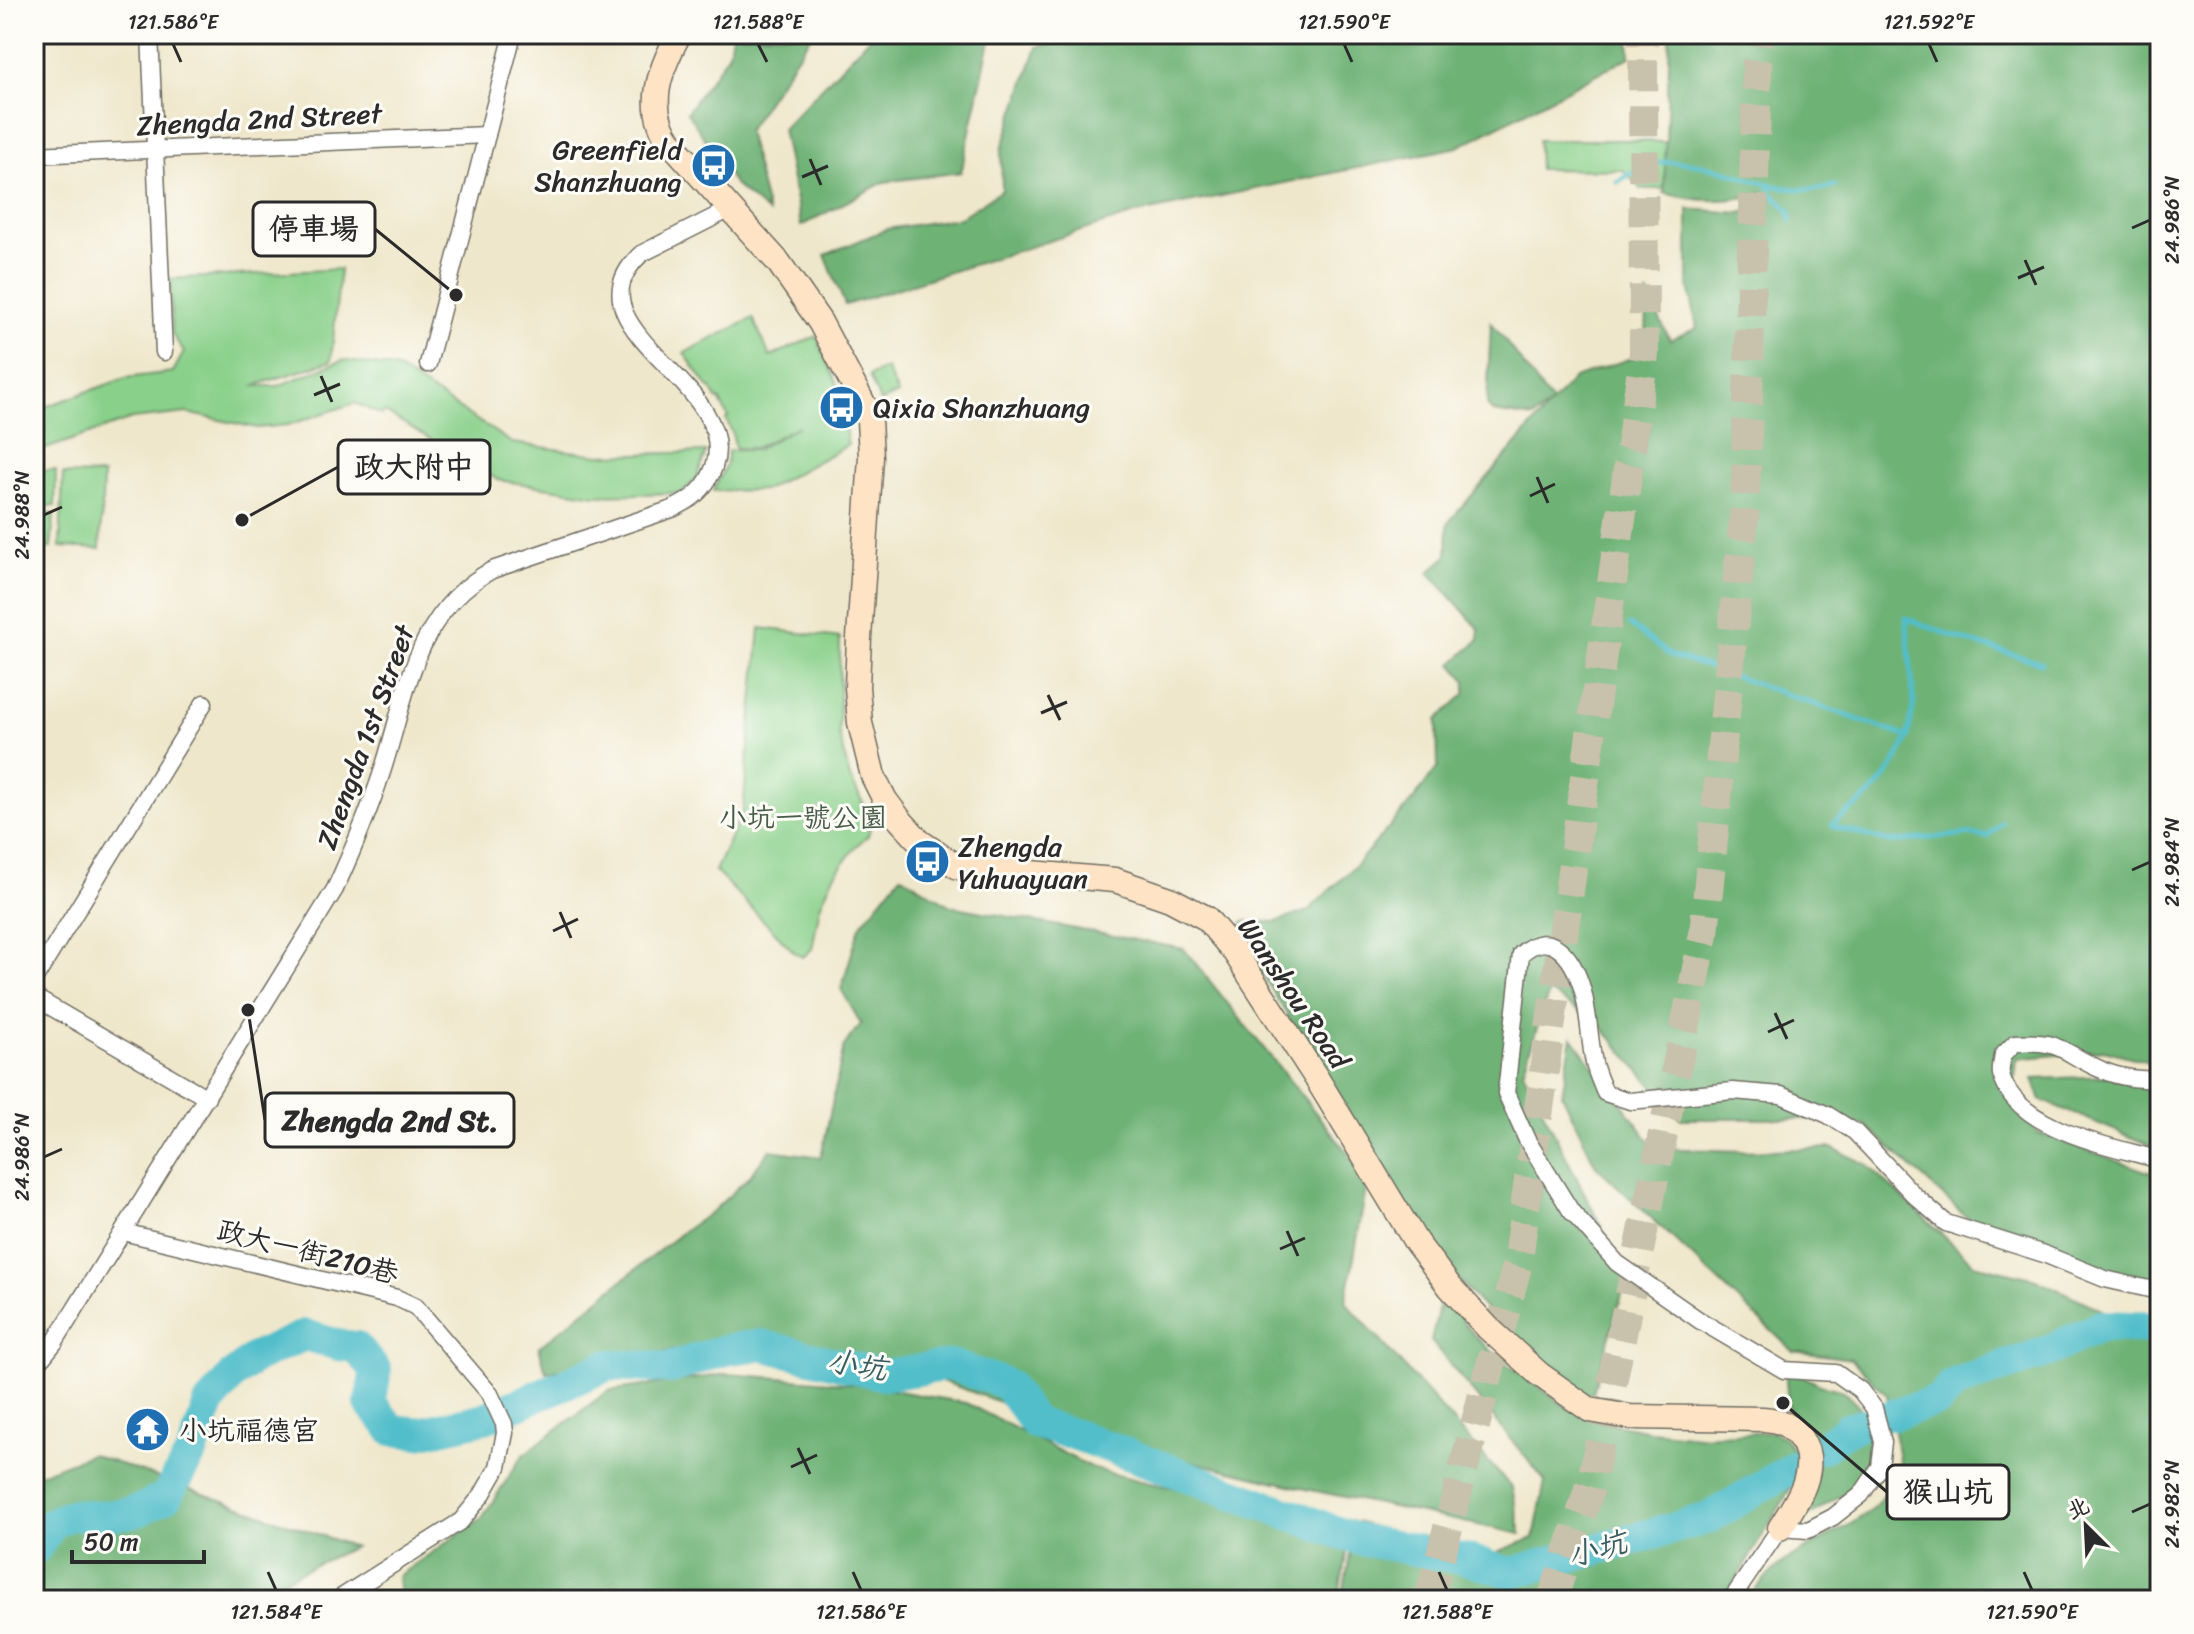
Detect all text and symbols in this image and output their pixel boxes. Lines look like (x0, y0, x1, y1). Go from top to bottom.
text: 121.586°E (128, 5, 220, 40)
text: 121.588°E (713, 5, 805, 40)
text: 121.590°E (1298, 5, 1392, 40)
text: 121.592°E (1884, 5, 1976, 40)
street label: Zhengda 2nd Street (135, 89, 385, 150)
place label: Greenfield Shanzhuang (534, 125, 684, 206)
bus stop icon: Greenfield Shanzhuang (689, 141, 737, 189)
text: 24.986°N (2155, 176, 2190, 264)
callout: 停車場 (253, 202, 375, 256)
text: 停車場 (269, 202, 359, 256)
bus stop icon: Qixia Shanzhuang (818, 383, 866, 431)
place label: Qixia Shanzhuang (873, 383, 1090, 432)
callout: 政大附中 (338, 440, 490, 494)
text: 政大附中 (354, 440, 474, 494)
text: 24.988°N (5, 470, 40, 559)
street label: Zhengda 1st Street (302, 616, 429, 856)
park label: 小坑一號公園 (719, 793, 887, 842)
text: 24.984°N (2155, 817, 2190, 907)
place label: Zhengda Yuhuayuan (958, 822, 1088, 903)
bus stop icon: Zhengda Yuhuayuan (903, 838, 951, 886)
street label: Wanshou Road (1224, 907, 1364, 1081)
callout: Zhengda 2nd St. (265, 1093, 514, 1147)
text: Zhengda 2nd St. (280, 1094, 499, 1148)
text: 24.986°N (5, 1113, 40, 1201)
street label: 政大一街210巷 (212, 1205, 405, 1298)
water label: 小坑 (823, 1334, 894, 1397)
temple icon: 小坑福德宮 (124, 1406, 172, 1454)
place label: 小坑福德宮 (179, 1406, 319, 1455)
text: 24.982°N (2155, 1460, 2190, 1548)
callout: 猴山坑 (1887, 1465, 2009, 1519)
text: 猴山坑 (1903, 1465, 1993, 1519)
north arrow (2046, 1486, 2126, 1566)
text: 北 (2060, 1486, 2096, 1530)
scale bar (72, 1514, 204, 1564)
water label: 小坑 (1561, 1514, 1636, 1583)
text: 50 m (84, 1521, 139, 1563)
text: 121.584°E (230, 1595, 323, 1630)
text: 121.586°E (816, 1595, 908, 1630)
text: 121.588°E (1402, 1595, 1494, 1630)
text: 121.590°E (1986, 1595, 2080, 1630)

